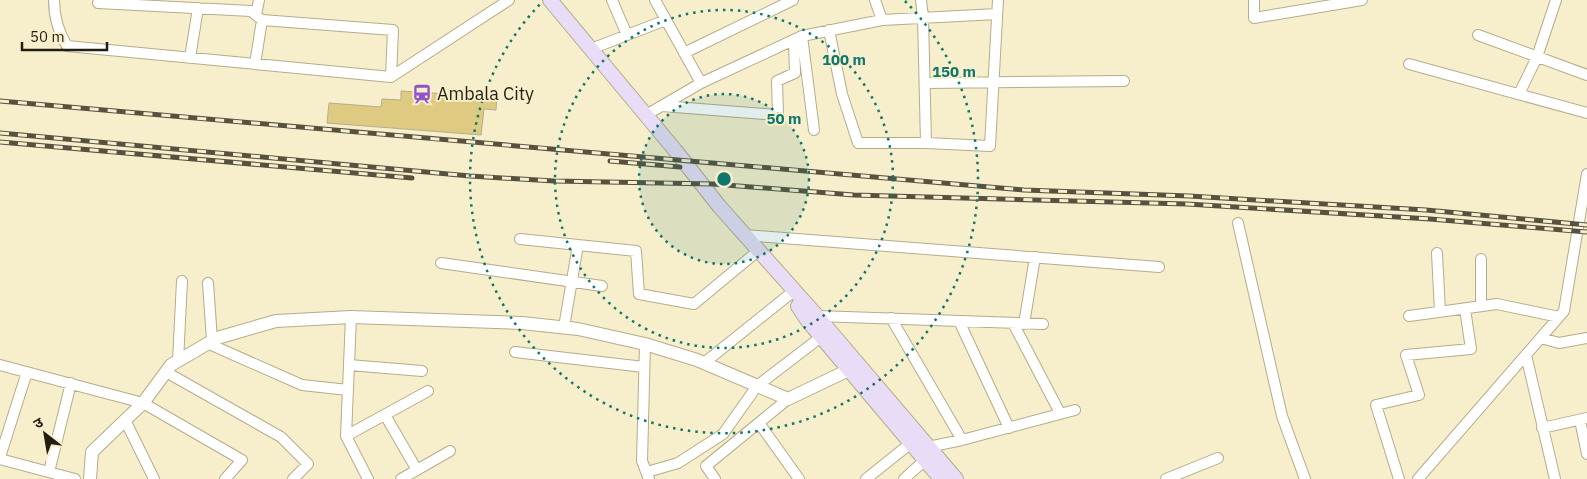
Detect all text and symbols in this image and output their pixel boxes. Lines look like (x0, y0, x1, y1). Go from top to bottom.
scale bar (22, 20, 108, 52)
text: 50 m (30, 27, 65, 46)
text: 100 m (822, 50, 866, 69)
text: 150 m (932, 62, 976, 81)
place label: Ambala City (437, 82, 534, 105)
station icon: Ambala City (411, 83, 433, 105)
text: 50 m (767, 109, 801, 128)
centre of rings (715, 170, 733, 188)
north arrow (20, 409, 70, 459)
text: उ (30, 413, 47, 433)

